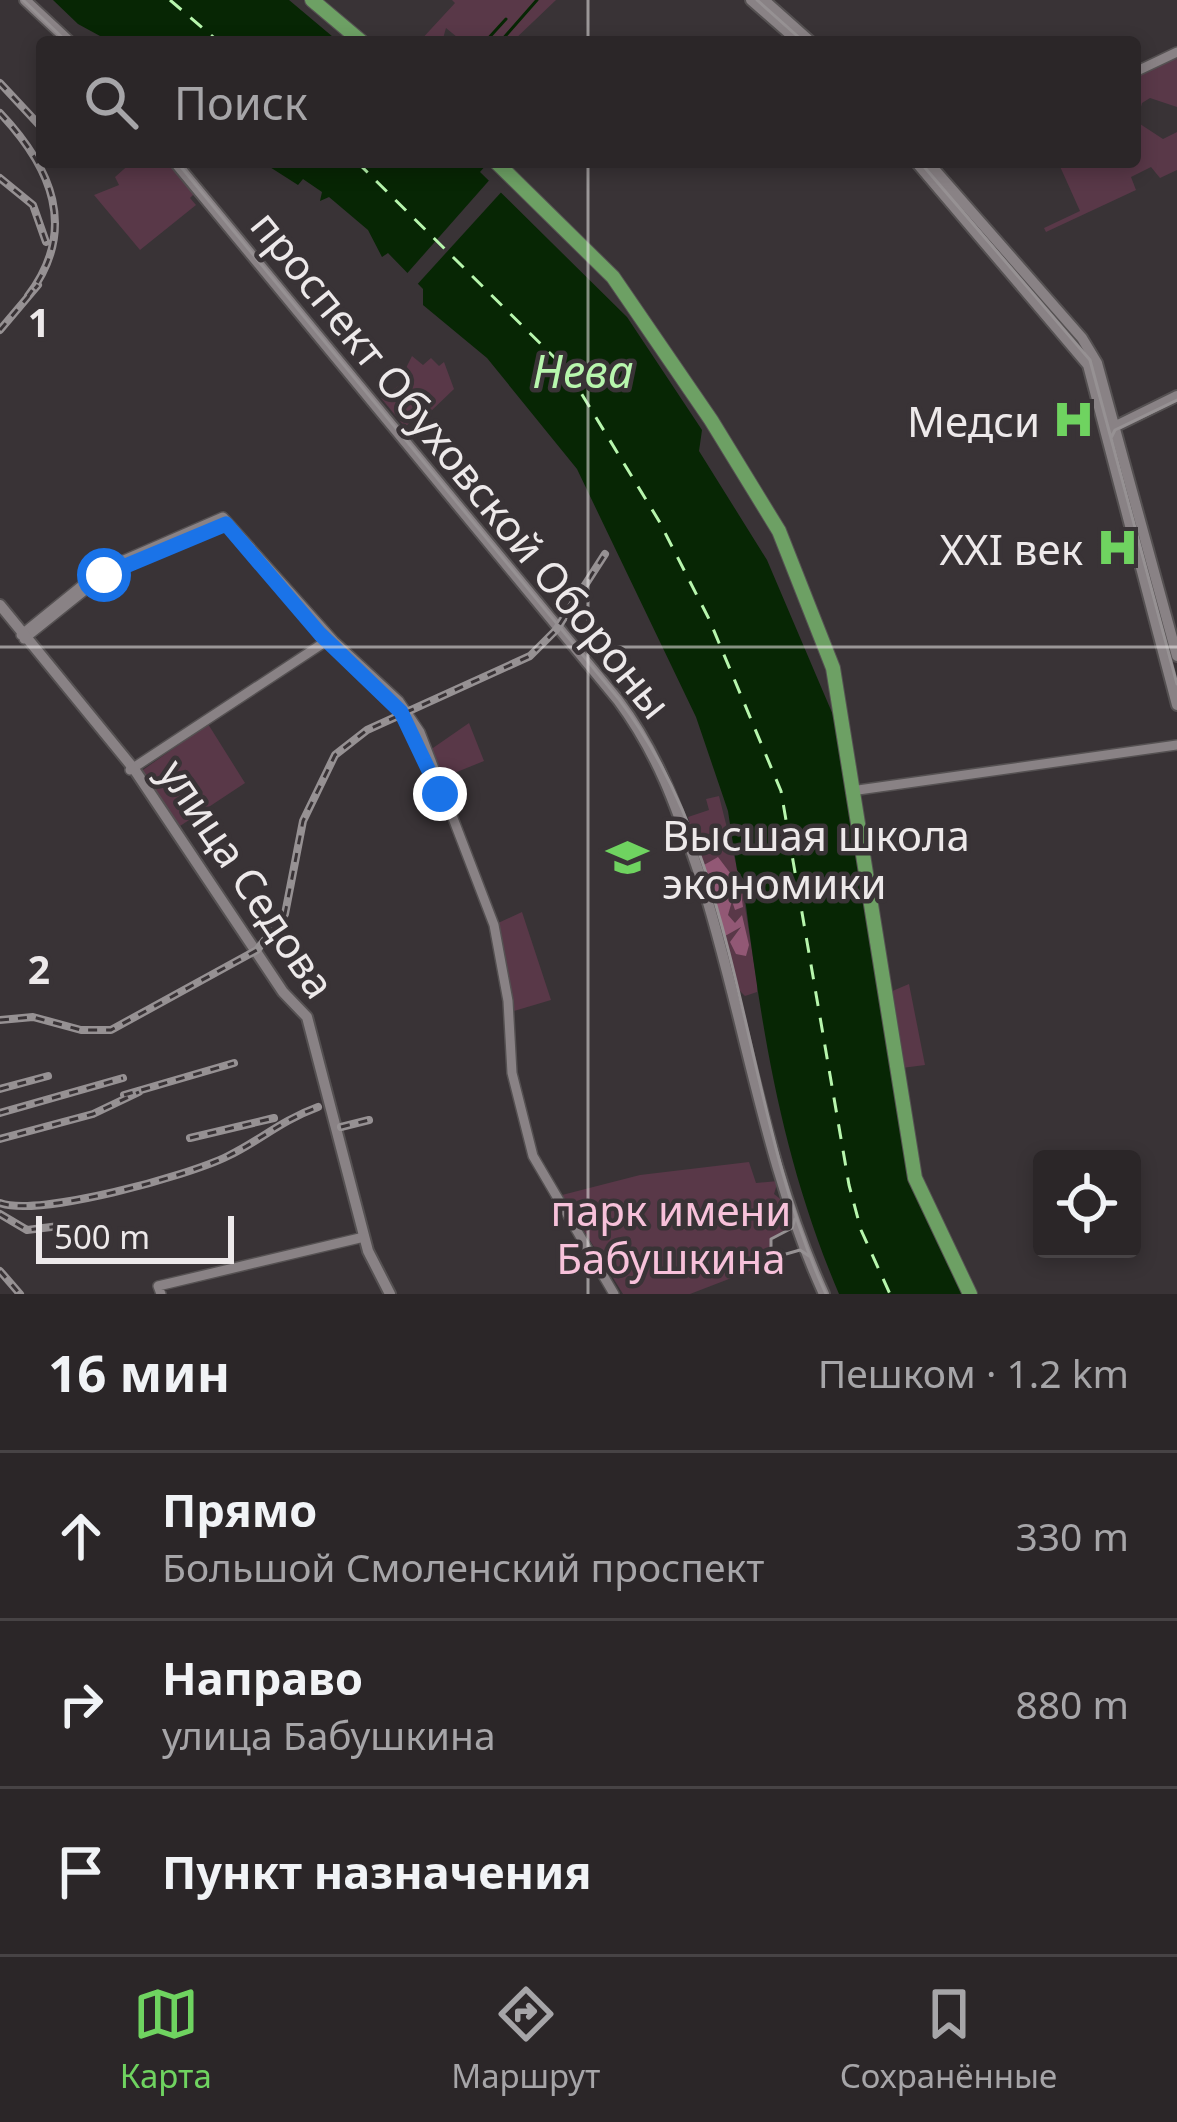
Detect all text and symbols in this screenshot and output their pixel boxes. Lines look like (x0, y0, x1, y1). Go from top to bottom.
search box (36, 36, 1141, 168)
icon: search (78, 69, 144, 135)
text: Поиск (174, 72, 308, 133)
street label: проспект Обуховской Обороны (239, 198, 685, 730)
text: 1 (28, 295, 50, 348)
water label: Нева (533, 340, 633, 401)
place label: Медси (907, 392, 1040, 449)
hospital icon: Медси (1051, 397, 1097, 443)
place label: XXI век (939, 520, 1083, 577)
hospital icon: XXI век (1094, 525, 1140, 571)
route start (77, 548, 131, 602)
street label: улица Седова (147, 747, 349, 1009)
route end (413, 767, 467, 821)
place label: Высшая школа экономики (662, 806, 970, 911)
school or university icon: Высшая школа экономики (605, 835, 651, 881)
text: 2 (28, 942, 50, 995)
map controls (1033, 1150, 1141, 1258)
button: locate (1033, 1150, 1141, 1258)
park label: парк имени Бабушкина (551, 1181, 791, 1286)
scale bar (36, 1210, 234, 1263)
text: 500 m (54, 1214, 150, 1259)
text: 16 мин (48, 1337, 230, 1407)
text: Пешком · 1.2 km (818, 1346, 1129, 1399)
text: Прямо (162, 1479, 317, 1540)
icon: ahead (48, 1503, 114, 1569)
text: 330 m (1015, 1509, 1129, 1562)
text: Большой Смоленский проспект (162, 1540, 764, 1593)
text: Направо (162, 1647, 363, 1708)
icon: right (48, 1671, 114, 1737)
text: 880 m (1015, 1677, 1129, 1730)
text: улица Бабушкина (162, 1708, 496, 1761)
icon: arrive (48, 1839, 114, 1905)
text: Пункт назначения (162, 1841, 592, 1902)
tab: Карта (120, 1981, 212, 2098)
tab: Маршрут (451, 1981, 600, 2098)
tab: Сохранённые (840, 1981, 1057, 2098)

